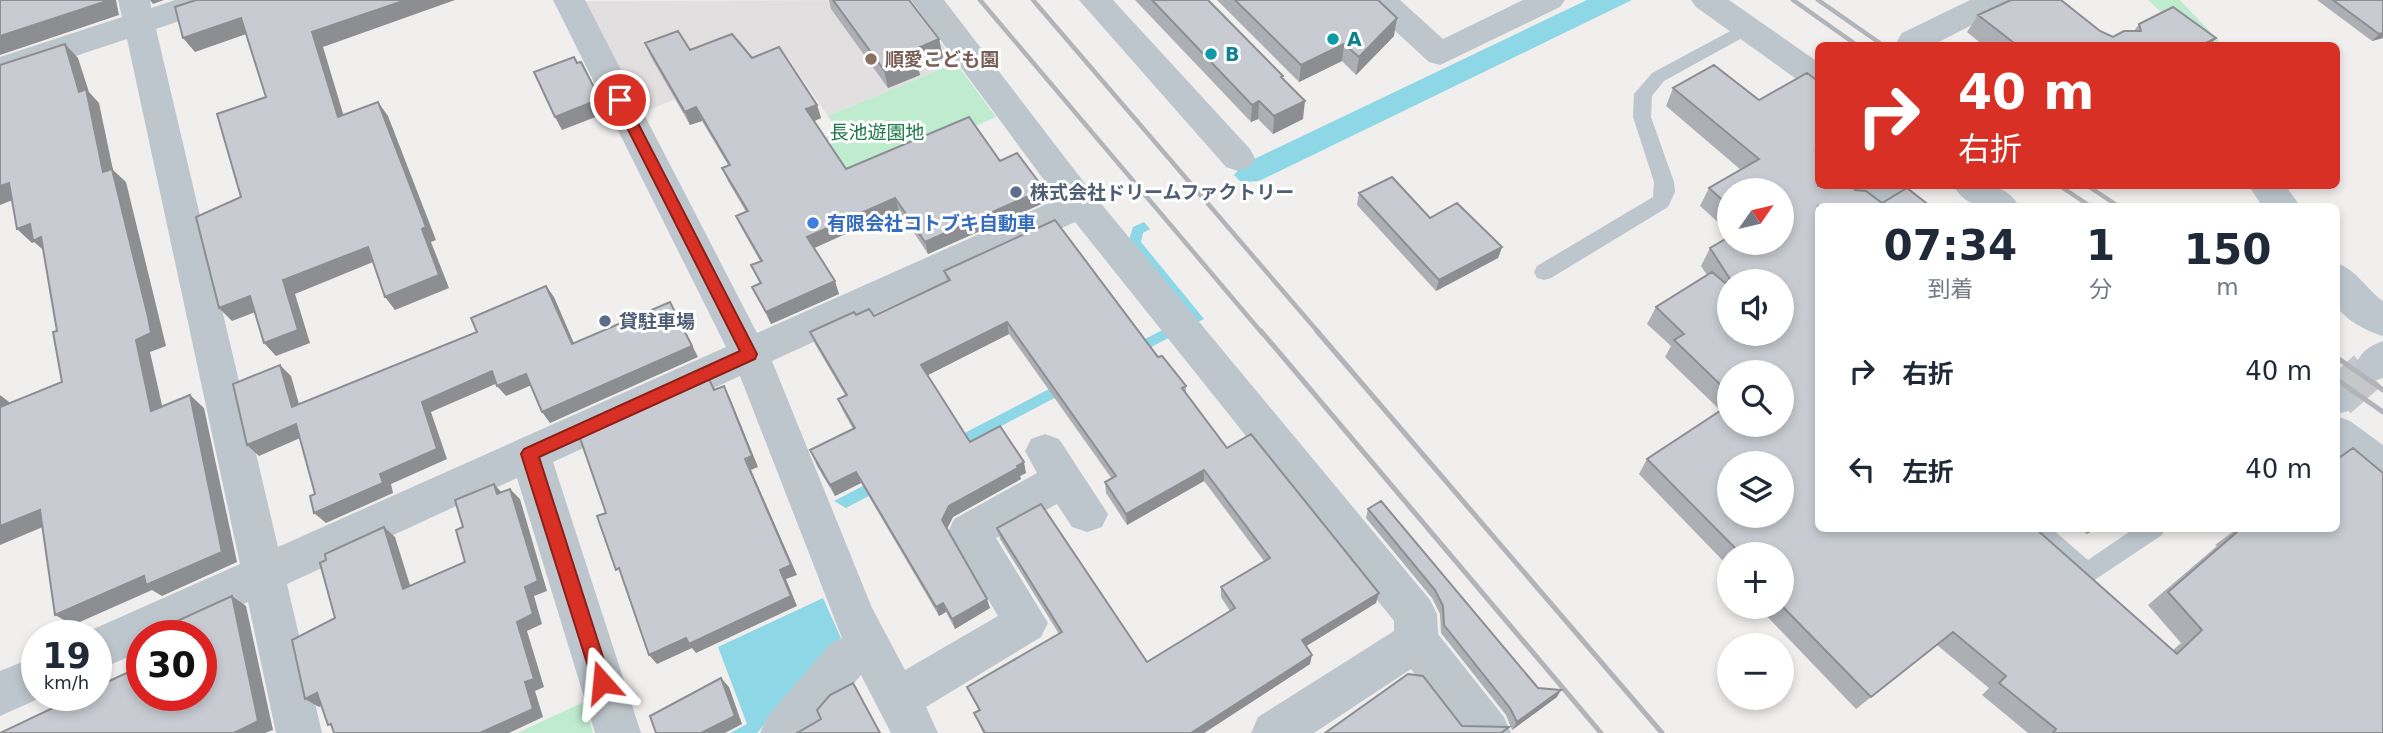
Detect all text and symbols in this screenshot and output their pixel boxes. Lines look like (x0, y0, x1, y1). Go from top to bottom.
place label: A (1347, 28, 1362, 50)
marker: A (1325, 31, 1341, 47)
place label: B (1225, 43, 1239, 65)
marker: B (1203, 46, 1219, 62)
place label: 順愛こども園 (885, 48, 999, 70)
marker: 順愛こども園 (863, 51, 879, 67)
text: 40 m (1958, 64, 2094, 121)
pin (590, 70, 650, 130)
icon: right (1843, 70, 1934, 161)
icon: arrive (601, 81, 639, 119)
park label: 長池遊園地 (829, 121, 925, 143)
text: 右折 (1958, 130, 2022, 168)
north arrow (1717, 178, 1794, 256)
map controls (1717, 178, 1794, 710)
place label: 株式会社ドリームファクトリー (1030, 181, 1294, 203)
marker: 株式会社ドリームファクトリー (1008, 184, 1024, 200)
place label: 有限会社コトブキ自動車 (827, 212, 1036, 234)
marker: 有限会社コトブキ自動車 (805, 215, 821, 231)
text: 07:34 (1884, 221, 2017, 270)
text: 1 (2086, 221, 2115, 270)
text: 150 (2184, 225, 2271, 274)
button: sound (1717, 269, 1794, 346)
text: m (2216, 274, 2239, 300)
text: 到着 (1927, 276, 1973, 302)
text: 分 (2089, 276, 2112, 302)
place label: 貸駐車場 (619, 310, 695, 332)
marker: 貸駐車場 (597, 313, 613, 329)
icon: right (1843, 352, 1881, 390)
text: 40 m (2245, 356, 2312, 386)
text: 右折 (1902, 359, 1954, 389)
button: search (1717, 360, 1794, 437)
icon: left (1843, 450, 1881, 488)
button: layers (1717, 451, 1794, 528)
text: 40 m (2245, 454, 2312, 484)
text: 左折 (1902, 457, 1954, 487)
button: + (1717, 542, 1794, 619)
speed limit sign: 30 (126, 620, 217, 711)
button: − (1717, 633, 1794, 710)
text: 19 (42, 636, 91, 676)
position arrow (565, 645, 639, 719)
text: km/h (44, 672, 89, 693)

